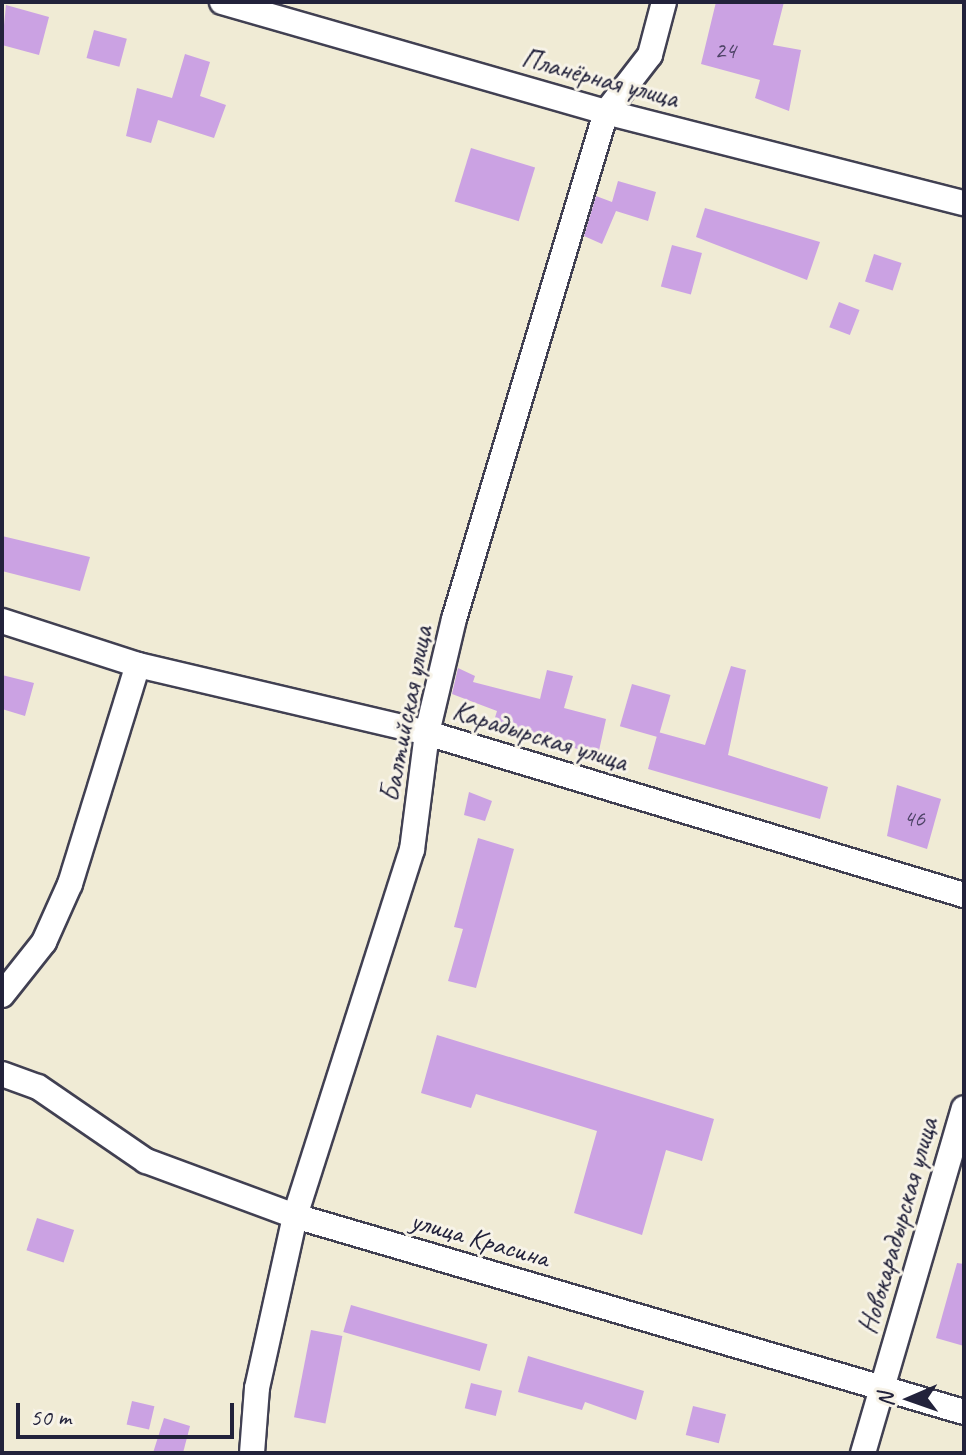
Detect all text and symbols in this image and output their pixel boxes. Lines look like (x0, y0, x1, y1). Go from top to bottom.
house number: 24 (714, 37, 736, 65)
street label: Планёрная улица (517, 41, 683, 115)
street label: Балтийская улица (372, 622, 440, 806)
street label: Карадырская улица (448, 693, 632, 779)
house number: 46 (903, 805, 925, 833)
street label: Новокарадырская улица (851, 1113, 945, 1339)
street label: улица Красина (407, 1203, 553, 1275)
north arrow (870, 1359, 950, 1439)
scale bar (20, 1387, 238, 1437)
text: N (872, 1393, 900, 1407)
text: 50 m (30, 1402, 71, 1432)

